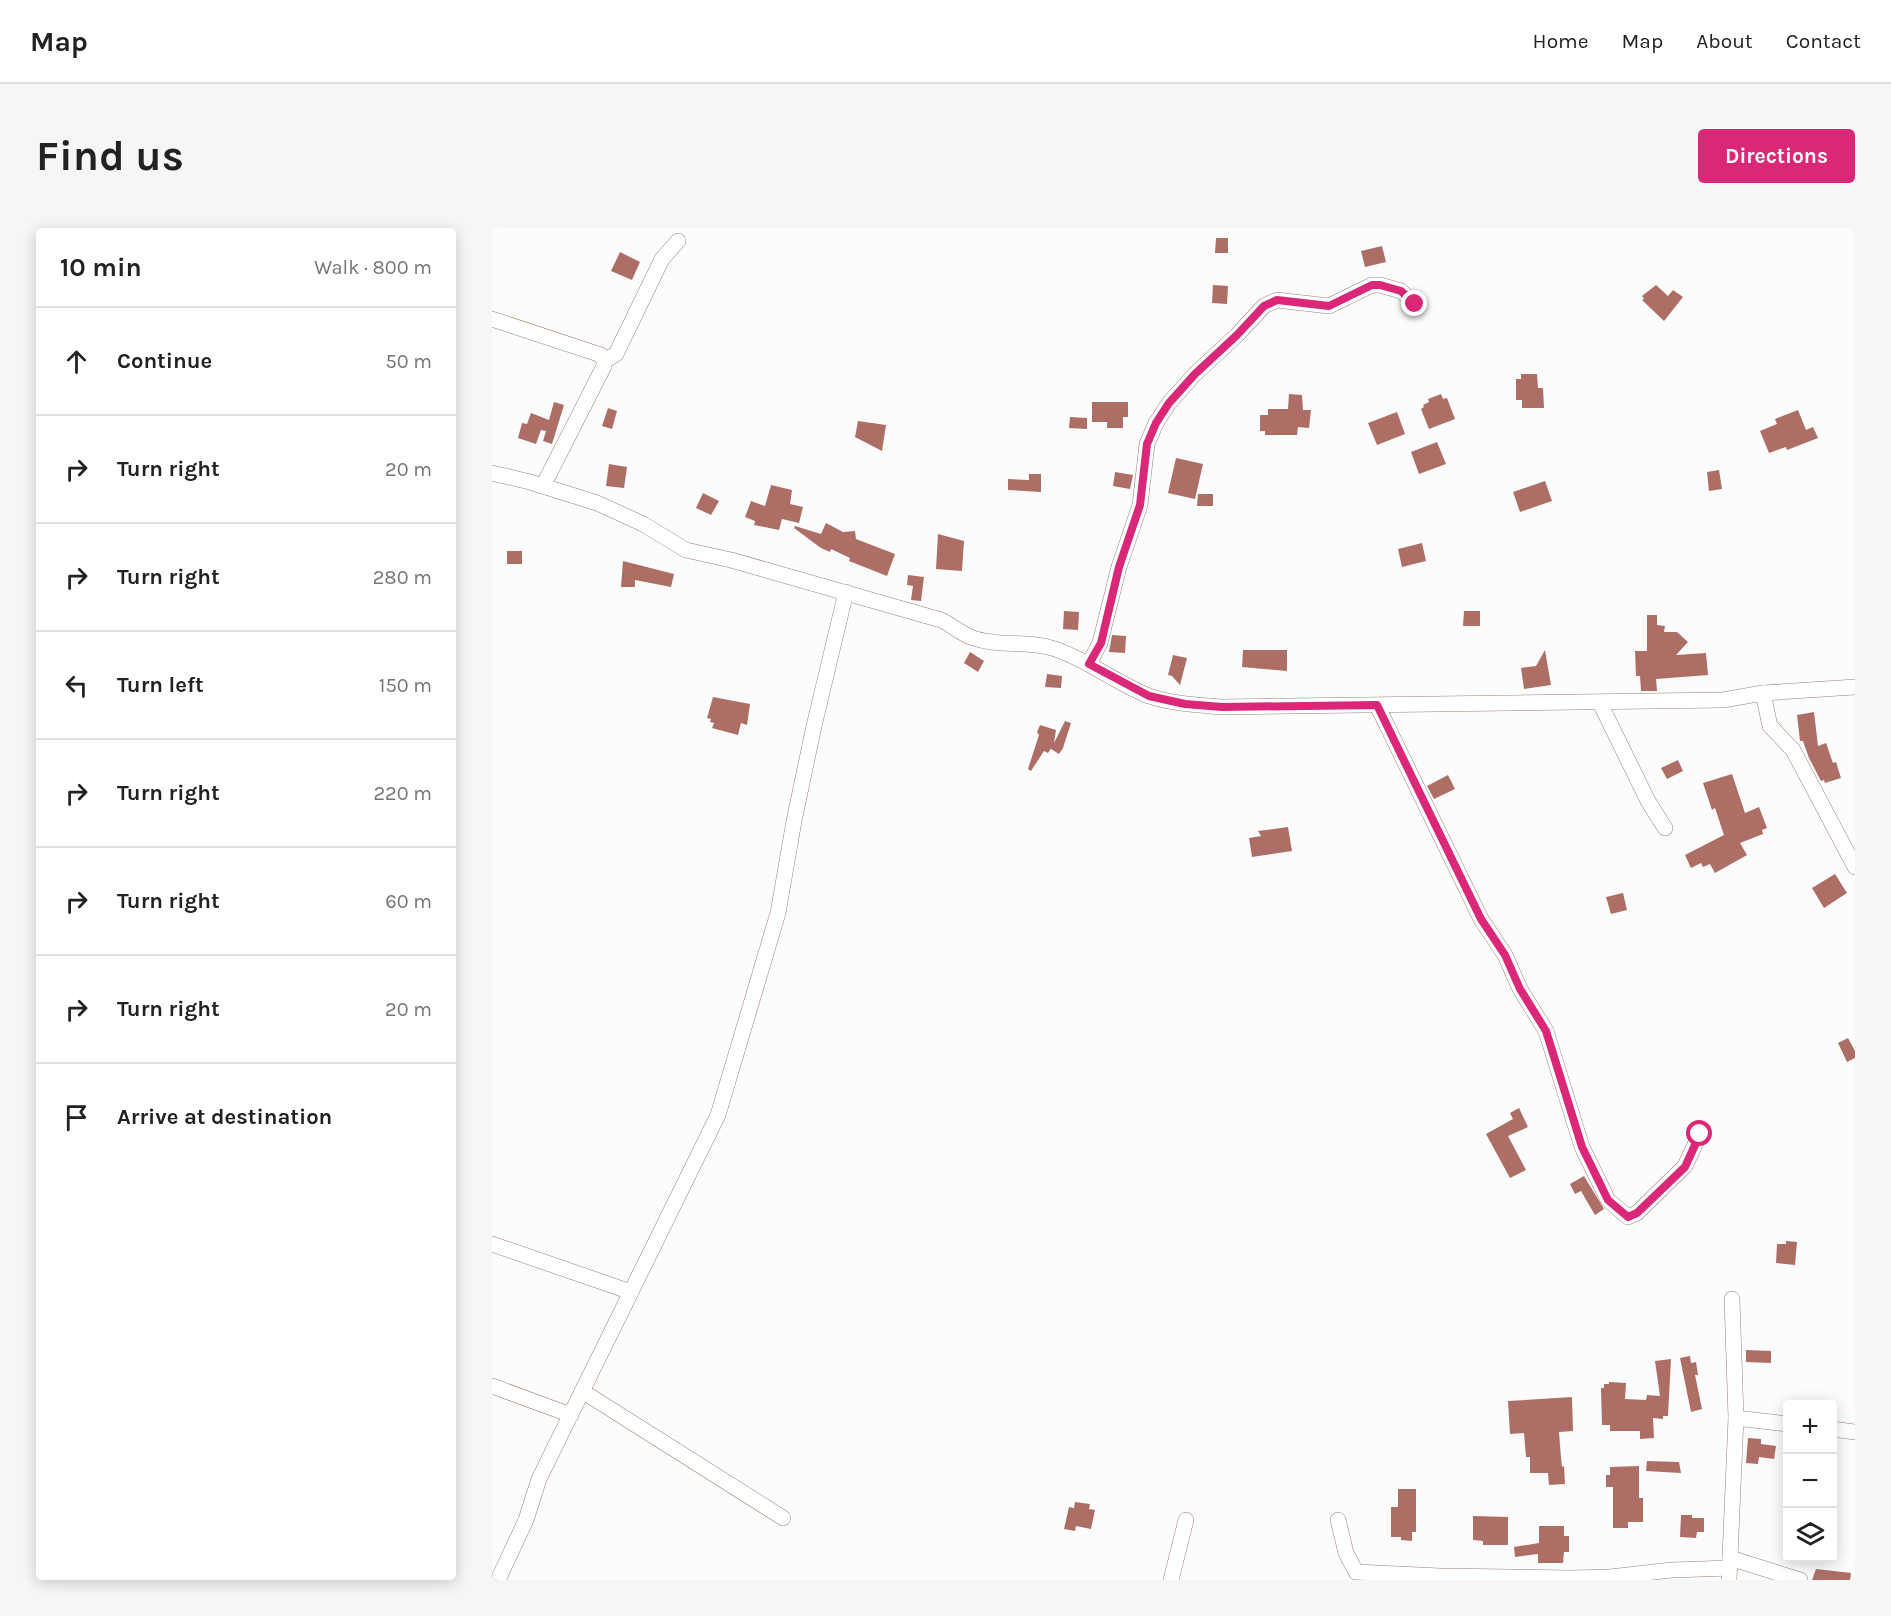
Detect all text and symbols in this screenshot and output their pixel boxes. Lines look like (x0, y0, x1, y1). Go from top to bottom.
text: Map (30, 25, 88, 58)
text: Home (1533, 29, 1589, 53)
text: Map (1622, 29, 1663, 53)
text: About (1696, 29, 1753, 53)
text: Contact (1786, 29, 1861, 53)
button: Directions (1698, 129, 1855, 183)
text: Find us (36, 131, 184, 181)
text: 10 min (60, 252, 142, 283)
text: Walk · 800 m (314, 256, 432, 279)
route end (1401, 290, 1427, 316)
icon: ahead (60, 345, 93, 378)
text: Continue (117, 348, 212, 374)
text: 50 m (385, 350, 432, 373)
icon: right (60, 453, 93, 486)
text: Turn right (117, 456, 220, 482)
text: 20 m (385, 458, 432, 481)
icon: right (60, 561, 93, 594)
text: Turn right (117, 564, 220, 590)
text: 280 m (373, 566, 432, 589)
icon: left (60, 669, 93, 702)
text: Turn left (117, 672, 204, 698)
text: 150 m (379, 674, 432, 697)
icon: right (60, 777, 93, 810)
text: Turn right (117, 780, 220, 806)
text: 220 m (373, 782, 432, 805)
icon: right (60, 885, 93, 918)
text: Turn right (117, 888, 220, 914)
text: 60 m (385, 890, 432, 913)
icon: right (60, 993, 93, 1026)
text: Turn right (117, 996, 220, 1022)
text: 20 m (385, 998, 432, 1021)
icon: arrive (60, 1101, 93, 1134)
text: Arrive at destination (117, 1104, 332, 1130)
route start (1686, 1120, 1712, 1146)
map controls (1783, 1400, 1837, 1562)
button: + (1783, 1400, 1837, 1454)
button: − (1783, 1454, 1837, 1508)
button: layers (1783, 1508, 1837, 1562)

